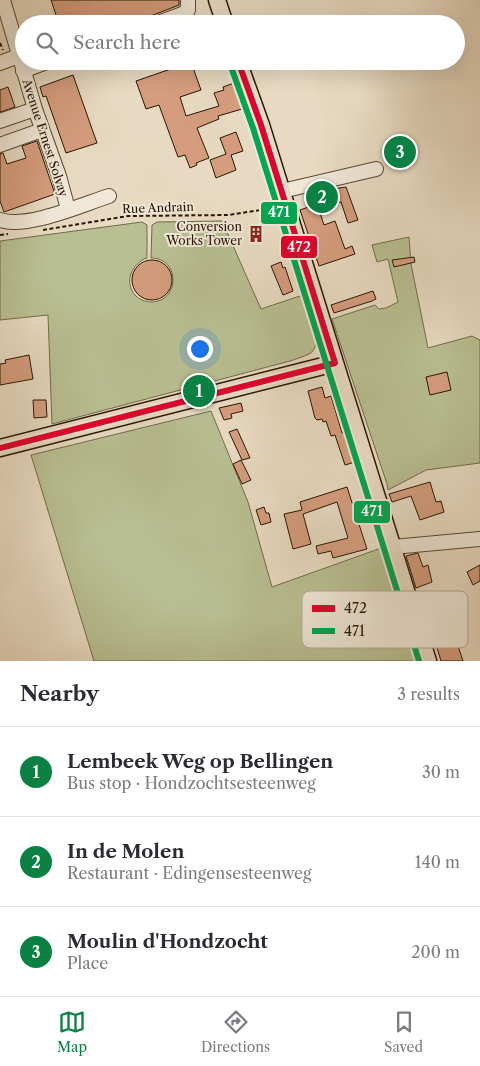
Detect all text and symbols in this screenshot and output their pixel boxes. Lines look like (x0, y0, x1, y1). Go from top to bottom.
search box (15, 15, 465, 70)
icon: search (33, 29, 61, 57)
text: Search here (73, 31, 181, 54)
street label: Avenue Ernest Solvay (19, 76, 72, 199)
pin: 3 (384, 133, 416, 171)
pin: 2 (306, 178, 338, 216)
street label: Rue Andrain (122, 199, 195, 216)
line badge: 471 (260, 201, 298, 225)
text: 471 (268, 203, 291, 221)
place label: Conversion Works Tower (165, 219, 242, 248)
building icon: Conversion Works Tower (246, 224, 266, 244)
line badge: 472 (280, 235, 318, 259)
text: 472 (287, 238, 311, 256)
your location (187, 336, 213, 362)
pin: 1 (183, 372, 215, 410)
line badge: 471 (353, 500, 391, 524)
text: 471 (361, 502, 384, 520)
legend (302, 591, 468, 648)
text: 472 (344, 599, 367, 617)
text: 471 (344, 622, 365, 640)
text: Nearby (20, 681, 99, 706)
text: 3 results (397, 684, 460, 704)
text: Lembeek Weg op Bellingen (67, 750, 333, 773)
text: 1 (32, 762, 40, 782)
text: 30 m (422, 762, 460, 782)
text: Bus stop · Hondzochtsesteenweg (67, 773, 316, 793)
text: In de Molen (67, 840, 184, 863)
text: 2 (31, 852, 41, 872)
text: 140 m (415, 852, 460, 872)
text: Restaurant · Edingensesteenweg (67, 863, 311, 883)
text: Moulin d'Hondzocht (67, 930, 268, 953)
text: 3 (31, 942, 41, 962)
text: 200 m (411, 942, 460, 962)
text: Place (67, 953, 108, 973)
tab: Map (57, 1008, 87, 1056)
tab: Directions (201, 1008, 270, 1056)
tab: Saved (384, 1008, 423, 1056)

